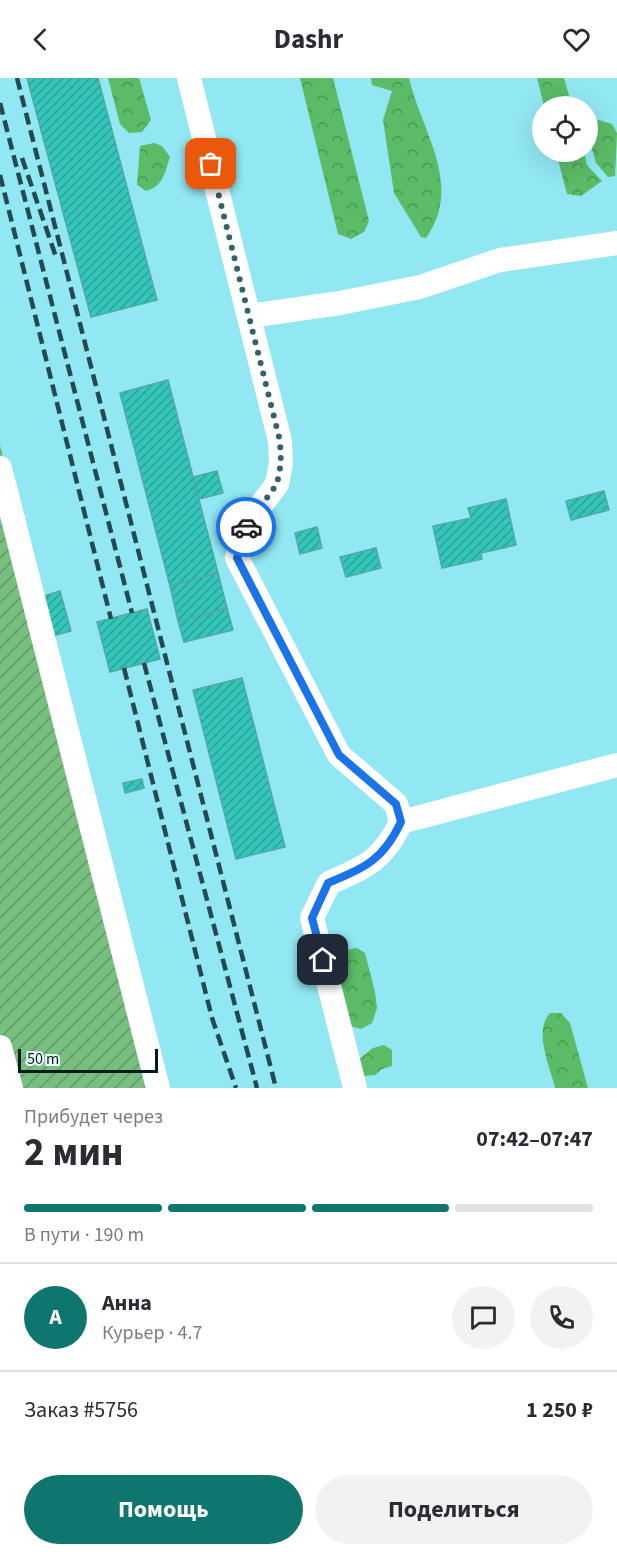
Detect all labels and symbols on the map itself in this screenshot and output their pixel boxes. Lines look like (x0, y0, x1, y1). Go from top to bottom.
pin (185, 138, 236, 189)
courier (216, 497, 276, 557)
pin (297, 934, 348, 985)
scale bar (18, 1046, 158, 1073)

